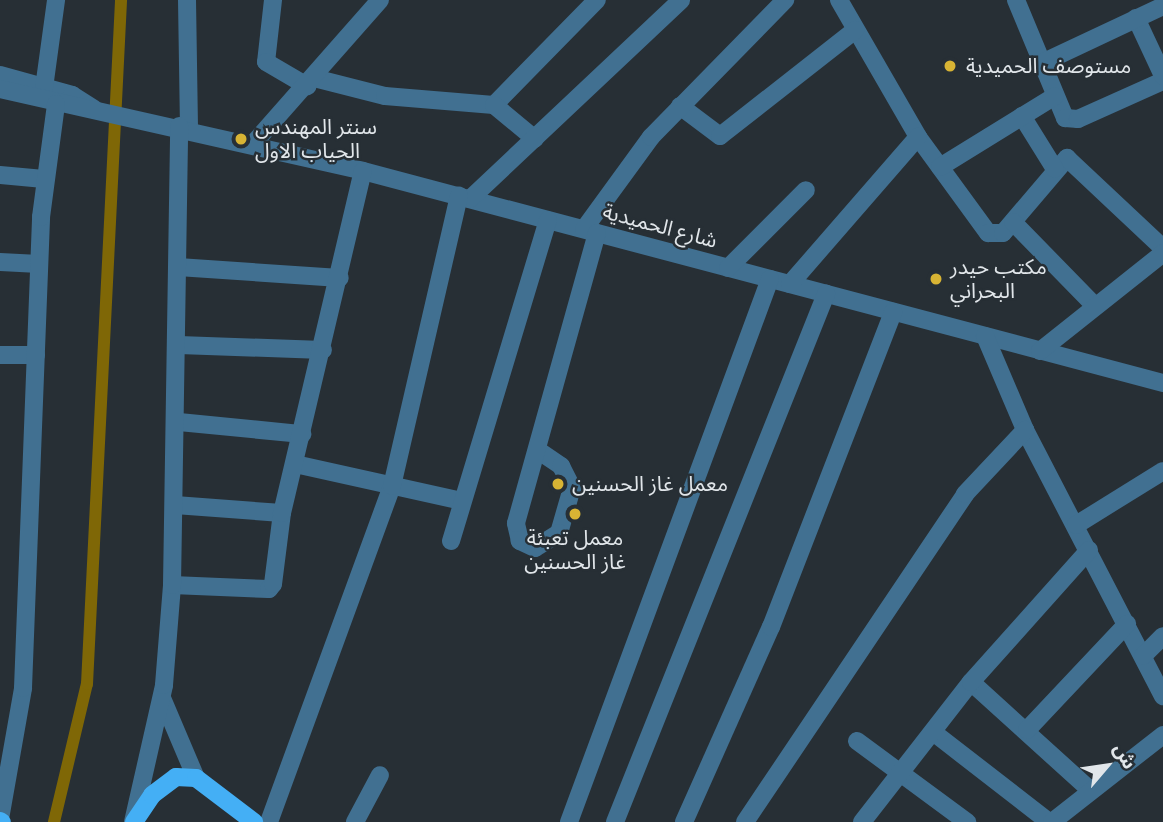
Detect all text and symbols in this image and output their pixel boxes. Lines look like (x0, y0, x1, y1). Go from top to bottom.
place label: مستوصف الحميدية (966, 53, 1131, 79)
marker: مستوصف الحميدية (940, 56, 960, 76)
place label: سنتر المهندس الحياب الاول (255, 114, 377, 164)
marker: سنتر المهندس الحياب الاول (233, 131, 249, 147)
street label: شارع الحميدية (600, 199, 720, 253)
place label: مكتب حيدر البحراني (950, 254, 1047, 304)
marker: مكتب حيدر البحراني (928, 271, 944, 287)
place label: معمل غاز الحسنين (572, 471, 728, 497)
marker: معمل غاز الحسنين (550, 476, 566, 492)
marker: معمل تعبئة غاز الحسنين (567, 506, 583, 522)
place label: معمل تعبئة غاز الحسنين (524, 525, 626, 575)
north arrow (1072, 731, 1142, 801)
text: ش (1109, 739, 1141, 773)

